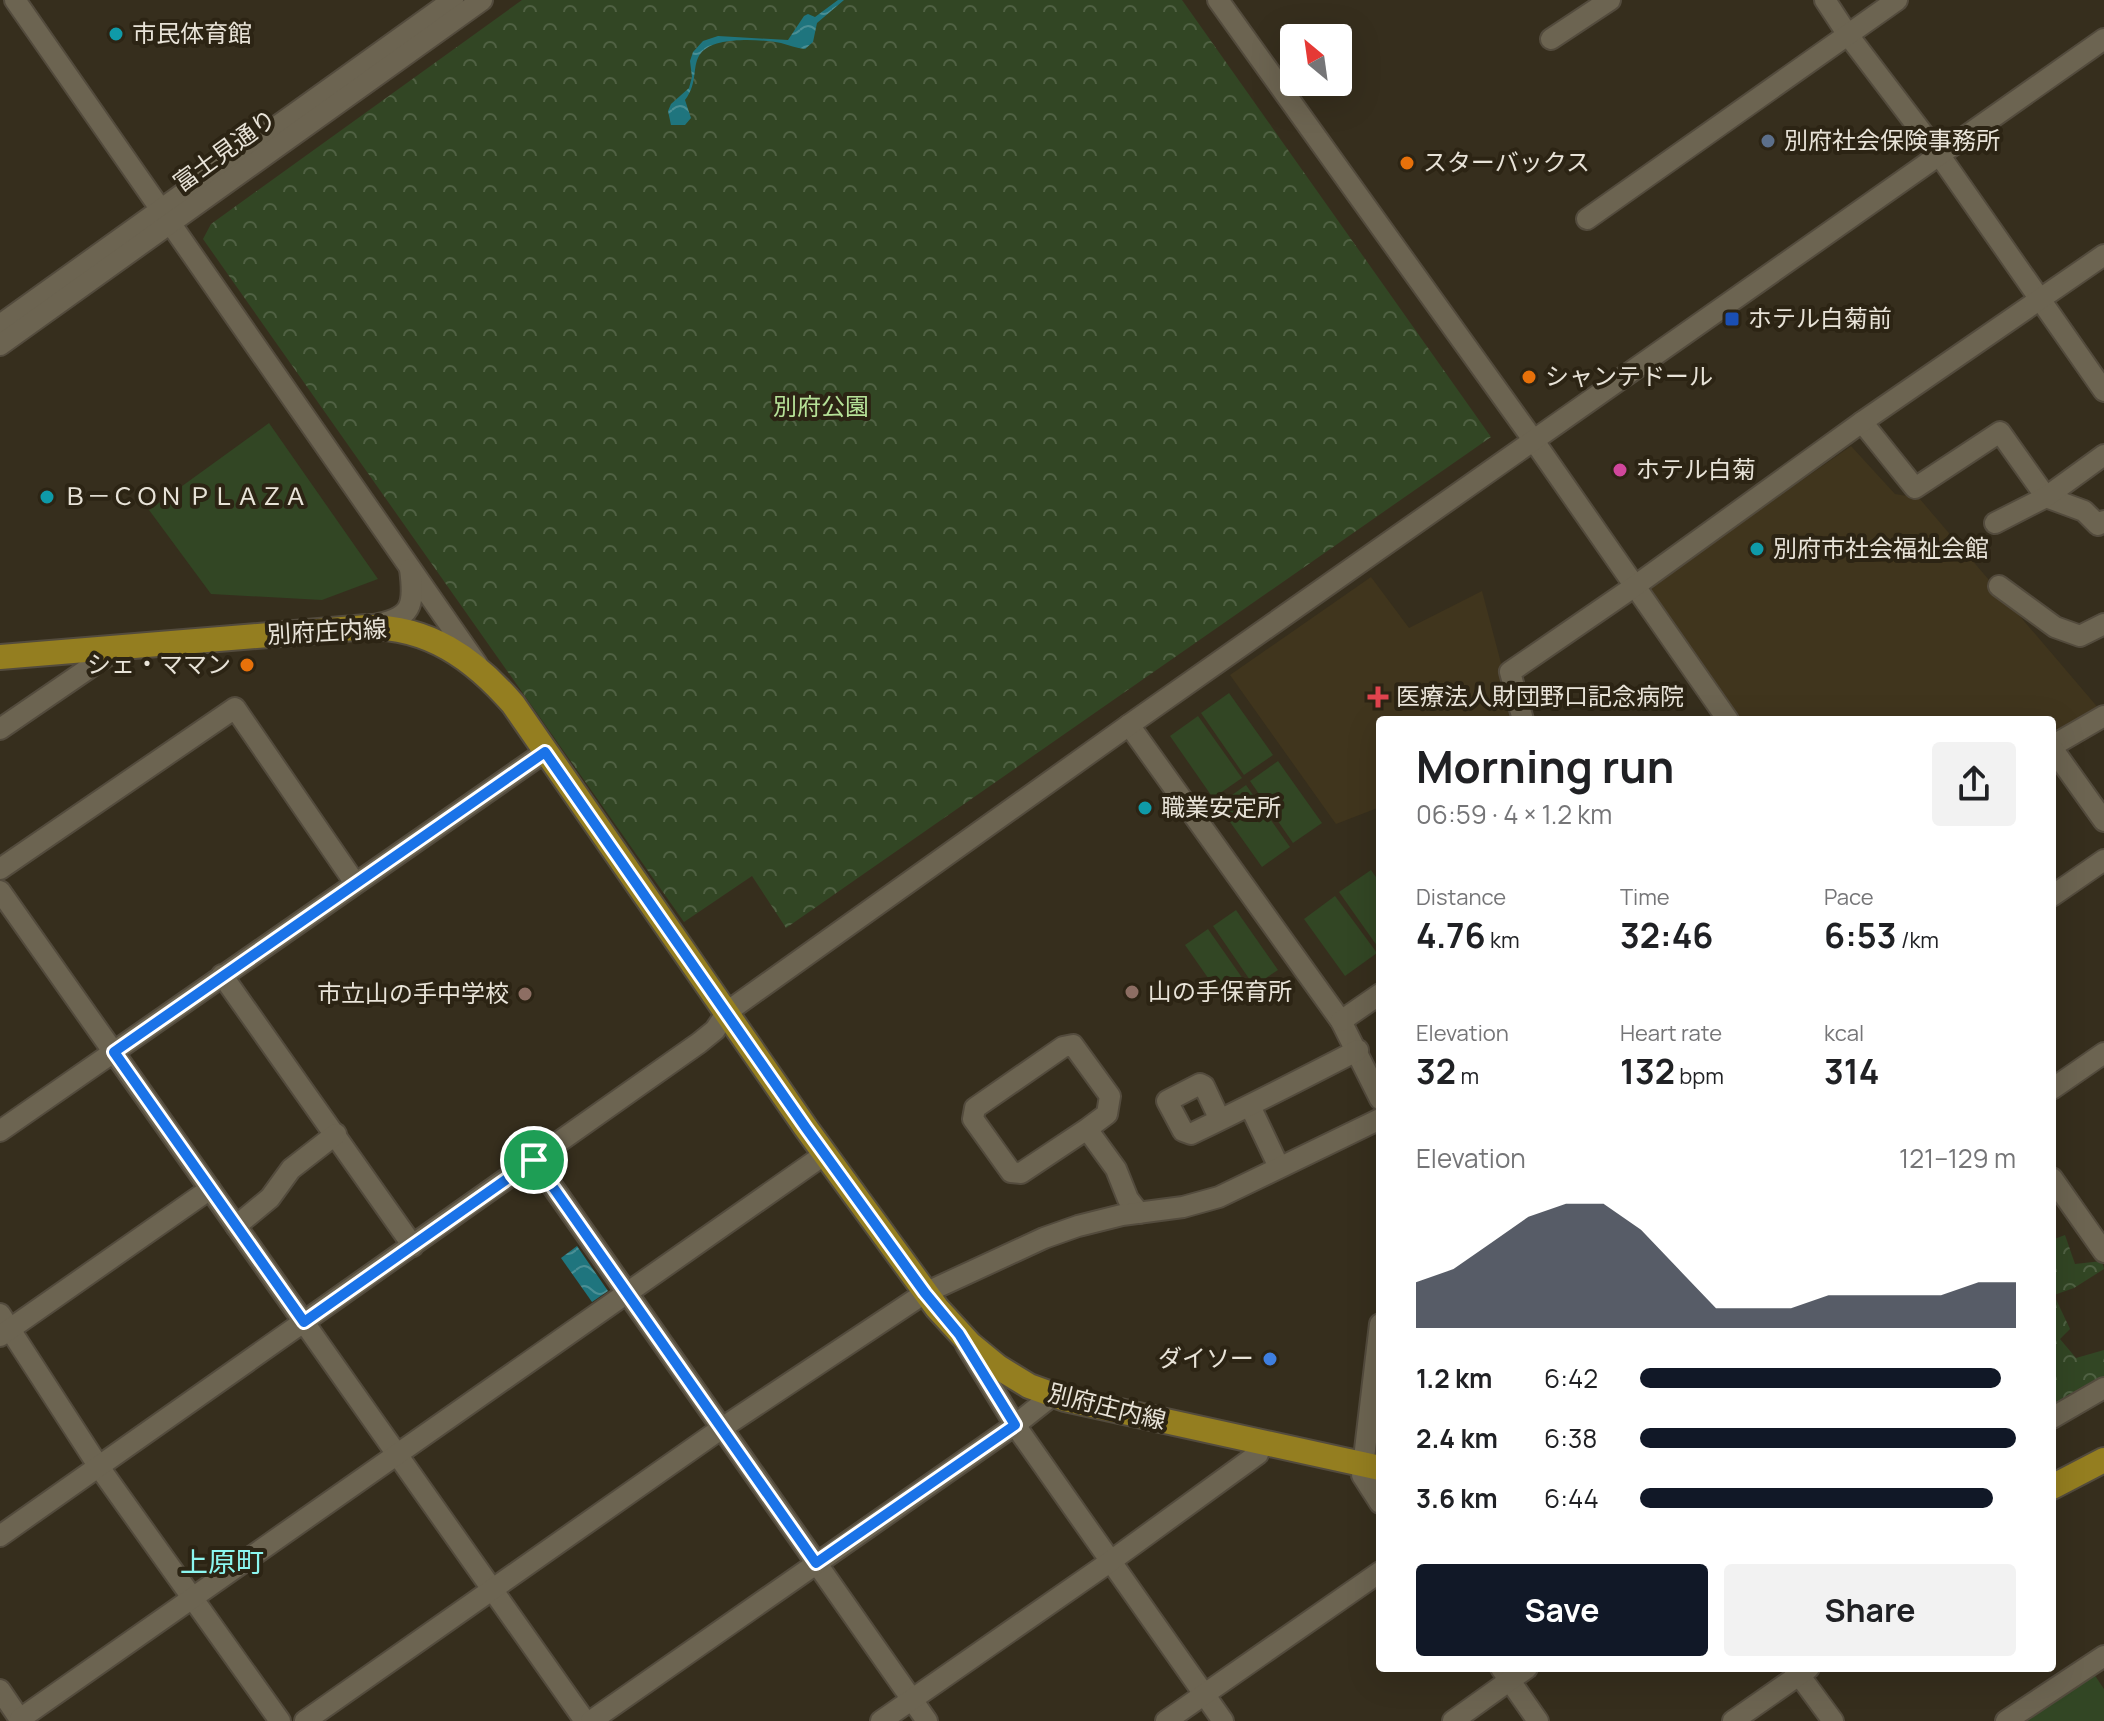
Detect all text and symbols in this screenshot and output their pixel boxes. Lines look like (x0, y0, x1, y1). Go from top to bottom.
place label: 市民体育館 (132, 16, 252, 49)
north arrow (1280, 24, 1352, 96)
map controls (1280, 24, 1352, 96)
marker: 市民体育館 (107, 25, 125, 43)
street label: 富士見通り (166, 101, 282, 198)
place label: 別府社会保険事務所 (1784, 123, 2000, 156)
marker: 別府社会保険事務所 (1759, 132, 1777, 150)
place label: スターバックス (1423, 145, 1590, 178)
marker: スターバックス (1398, 154, 1416, 172)
place label: ホテル白菊前 (1748, 301, 1892, 334)
marker: ホテル白菊前 (1723, 310, 1741, 328)
place label: シャンテドール (1545, 359, 1713, 392)
marker: シャンテドール (1520, 368, 1538, 386)
park label: 別府公園 (773, 389, 869, 422)
place label: ホテル白菊 (1636, 452, 1756, 485)
marker: ホテル白菊 (1611, 461, 1629, 479)
place label: Ｂ－ＣＯＮ ＰＬＡＺＡ (63, 479, 308, 512)
marker: Ｂ－ＣＯＮ ＰＬＡＺＡ (38, 488, 56, 506)
place label: 別府市社会福祉会館 (1773, 531, 1989, 564)
marker: 別府市社会福祉会館 (1748, 540, 1766, 558)
street label: 別府庄内線 (266, 611, 388, 650)
place label: シェ・ママン (87, 647, 231, 680)
marker: シェ・ママン (238, 656, 256, 674)
place label: 医療法人財団野口記念病院 (1396, 679, 1684, 712)
marker: 医療法人財団野口記念病院 (1367, 686, 1389, 708)
text: Morning run (1416, 736, 1674, 796)
button: share (1932, 742, 2016, 826)
place label: 職業安定所 (1161, 790, 1281, 823)
text: 06:59 · 4 × 1.2 km (1416, 796, 1612, 832)
marker: 職業安定所 (1136, 799, 1154, 817)
text: Distance (1416, 882, 1506, 912)
text: Time (1620, 882, 1670, 912)
text: Pace (1824, 882, 1874, 912)
text: 4.76 (1416, 912, 1486, 958)
text: 32:46 (1620, 912, 1713, 958)
text: 6:53 (1824, 912, 1896, 958)
text: km (1486, 925, 1520, 955)
text: /km (1896, 925, 1939, 955)
place label: 山の手保育所 (1148, 974, 1292, 1007)
place label: 市立山の手中学校 (317, 976, 509, 1009)
marker: 山の手保育所 (1123, 983, 1141, 1001)
marker: 市立山の手中学校 (516, 985, 534, 1003)
text: Elevation (1416, 1018, 1509, 1048)
text: Heart rate (1620, 1018, 1722, 1048)
text: kcal (1824, 1018, 1864, 1048)
text: 32 (1416, 1048, 1456, 1094)
text: 132 (1620, 1048, 1675, 1094)
text: 314 (1824, 1048, 1879, 1094)
text: m (1456, 1061, 1479, 1091)
text: bpm (1675, 1061, 1724, 1091)
pin (500, 1126, 568, 1194)
icon: arrive (512, 1138, 556, 1182)
text: Elevation (1416, 1140, 1526, 1176)
text: 121–129 m (1899, 1140, 2016, 1176)
place label: ダイソー (1158, 1341, 1254, 1374)
marker: ダイソー (1261, 1350, 1279, 1368)
text: 1.2 km (1416, 1360, 1492, 1396)
text: 6:42 (1544, 1360, 1598, 1396)
street label: 別府庄内線 (1045, 1375, 1170, 1436)
text: 2.4 km (1416, 1420, 1498, 1456)
text: 6:38 (1544, 1420, 1597, 1456)
text: 3.6 km (1416, 1480, 1498, 1516)
text: 6:44 (1544, 1480, 1599, 1516)
district label: 上原町 (180, 1542, 264, 1580)
button: Save (1416, 1564, 1708, 1656)
button: Share (1724, 1564, 2016, 1656)

